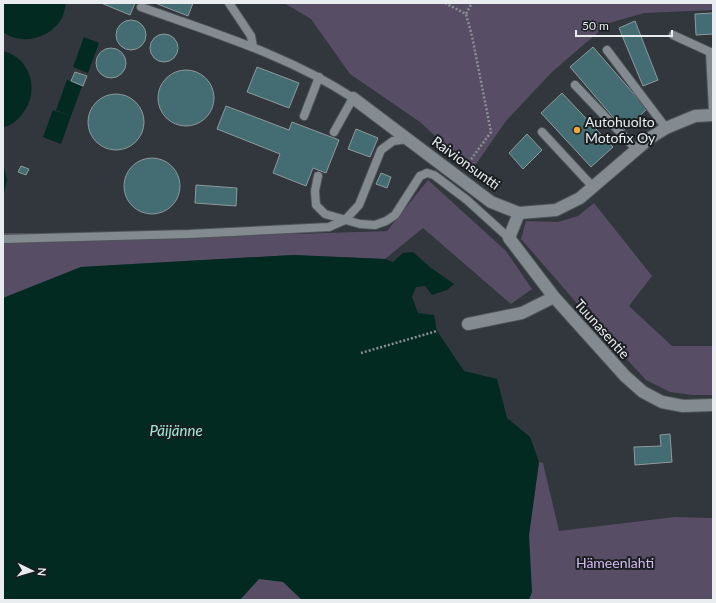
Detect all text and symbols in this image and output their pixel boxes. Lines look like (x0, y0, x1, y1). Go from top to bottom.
scale bar (576, 12, 672, 38)
text: 50 m (582, 18, 609, 33)
place label: Autohuolto Motofix Oy (585, 113, 656, 146)
marker: Autohuolto Motofix Oy (572, 125, 582, 135)
street label: Raivionsuntti (429, 132, 504, 193)
street label: Tuunasentie (571, 295, 634, 362)
water label: Päijänne (149, 421, 203, 439)
north arrow (12, 551, 52, 591)
park label: Hämeenlahti (576, 554, 654, 571)
text: N (36, 567, 49, 577)

